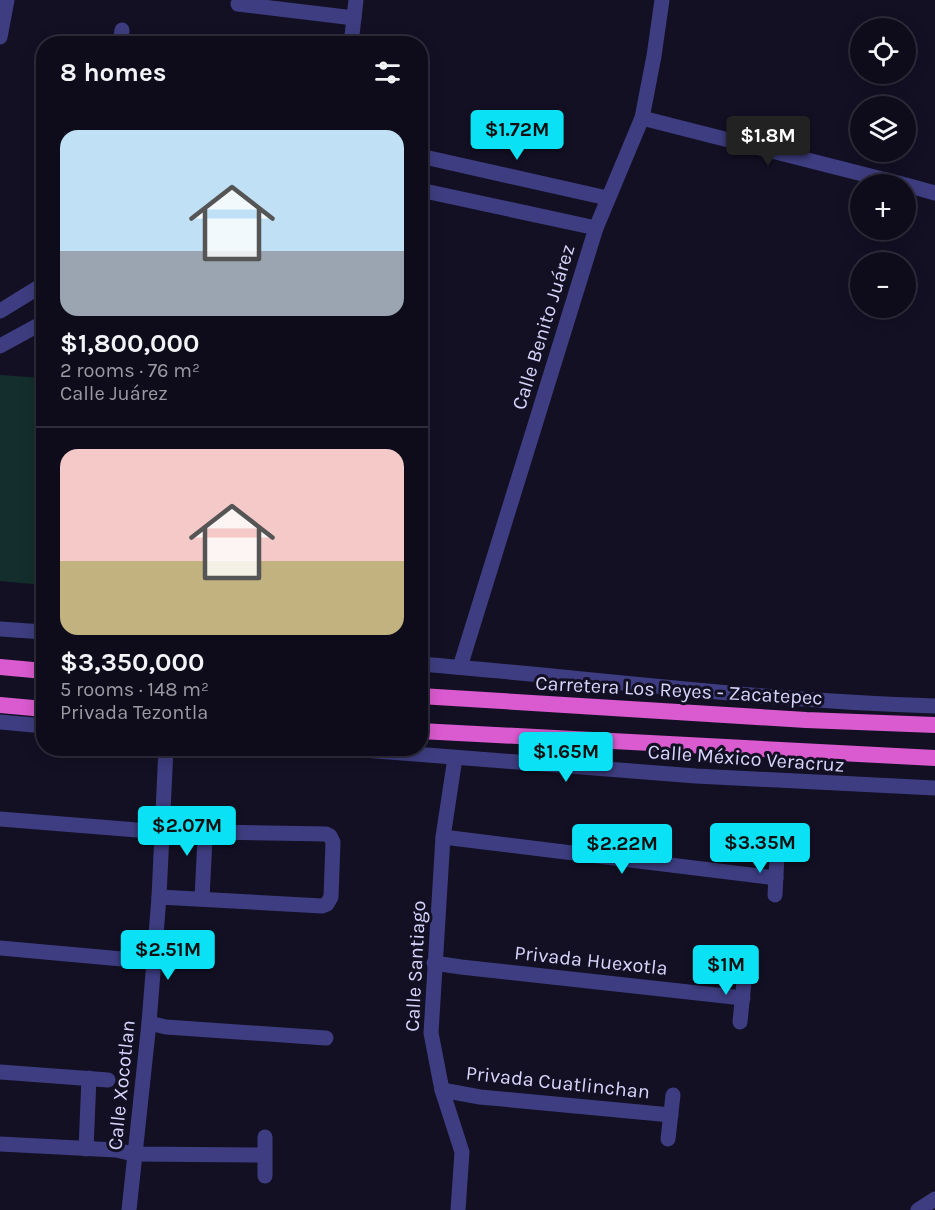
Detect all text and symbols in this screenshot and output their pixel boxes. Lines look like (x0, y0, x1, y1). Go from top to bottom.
map controls (850, 18, 916, 318)
button: locate (850, 18, 916, 84)
icon: filters (371, 56, 404, 89)
text: 8 homes (60, 57, 166, 88)
button: layers (850, 96, 916, 162)
pin: $1.72M (468, 110, 566, 161)
pin: $1.8M (726, 116, 810, 167)
text: $1.72M (485, 118, 549, 141)
text: $1.8M (740, 124, 796, 147)
icon: home (178, 169, 286, 277)
button: + (850, 174, 916, 240)
street label: Calle Benito Juárez (507, 242, 580, 413)
button: − (850, 252, 916, 318)
text: $1,800,000 (60, 328, 199, 359)
text: 2 rooms · 76 m² (60, 359, 200, 382)
text: Calle Juárez (60, 382, 168, 405)
icon: home (178, 488, 286, 596)
text: $3,350,000 (60, 647, 204, 678)
street label: Carretera Los Reyes - Zacatepec (535, 671, 823, 710)
text: 5 rooms · 148 m² (60, 678, 209, 701)
text: Privada Tezontla (60, 701, 208, 724)
pin: $1.65M (517, 732, 615, 783)
text: $1.65M (533, 740, 599, 763)
street label: Calle México Veracruz (647, 740, 845, 777)
pin: $2.07M (138, 806, 236, 857)
text: $2.07M (152, 814, 222, 837)
pin: $3.35M (711, 823, 809, 874)
pin: $2.22M (573, 824, 671, 875)
text: $3.35M (724, 831, 796, 854)
text: $2.22M (586, 832, 658, 855)
street label: Calle Santiago (401, 900, 430, 1032)
pin: $2.51M (119, 930, 217, 981)
text: $2.51M (135, 938, 201, 961)
street label: Privada Huexotla (513, 941, 669, 980)
pin: $1M (697, 945, 755, 996)
text: $1M (707, 953, 745, 976)
street label: Calle Xocotlan (103, 1019, 140, 1151)
street label: Privada Cuatlinchan (465, 1061, 651, 1104)

